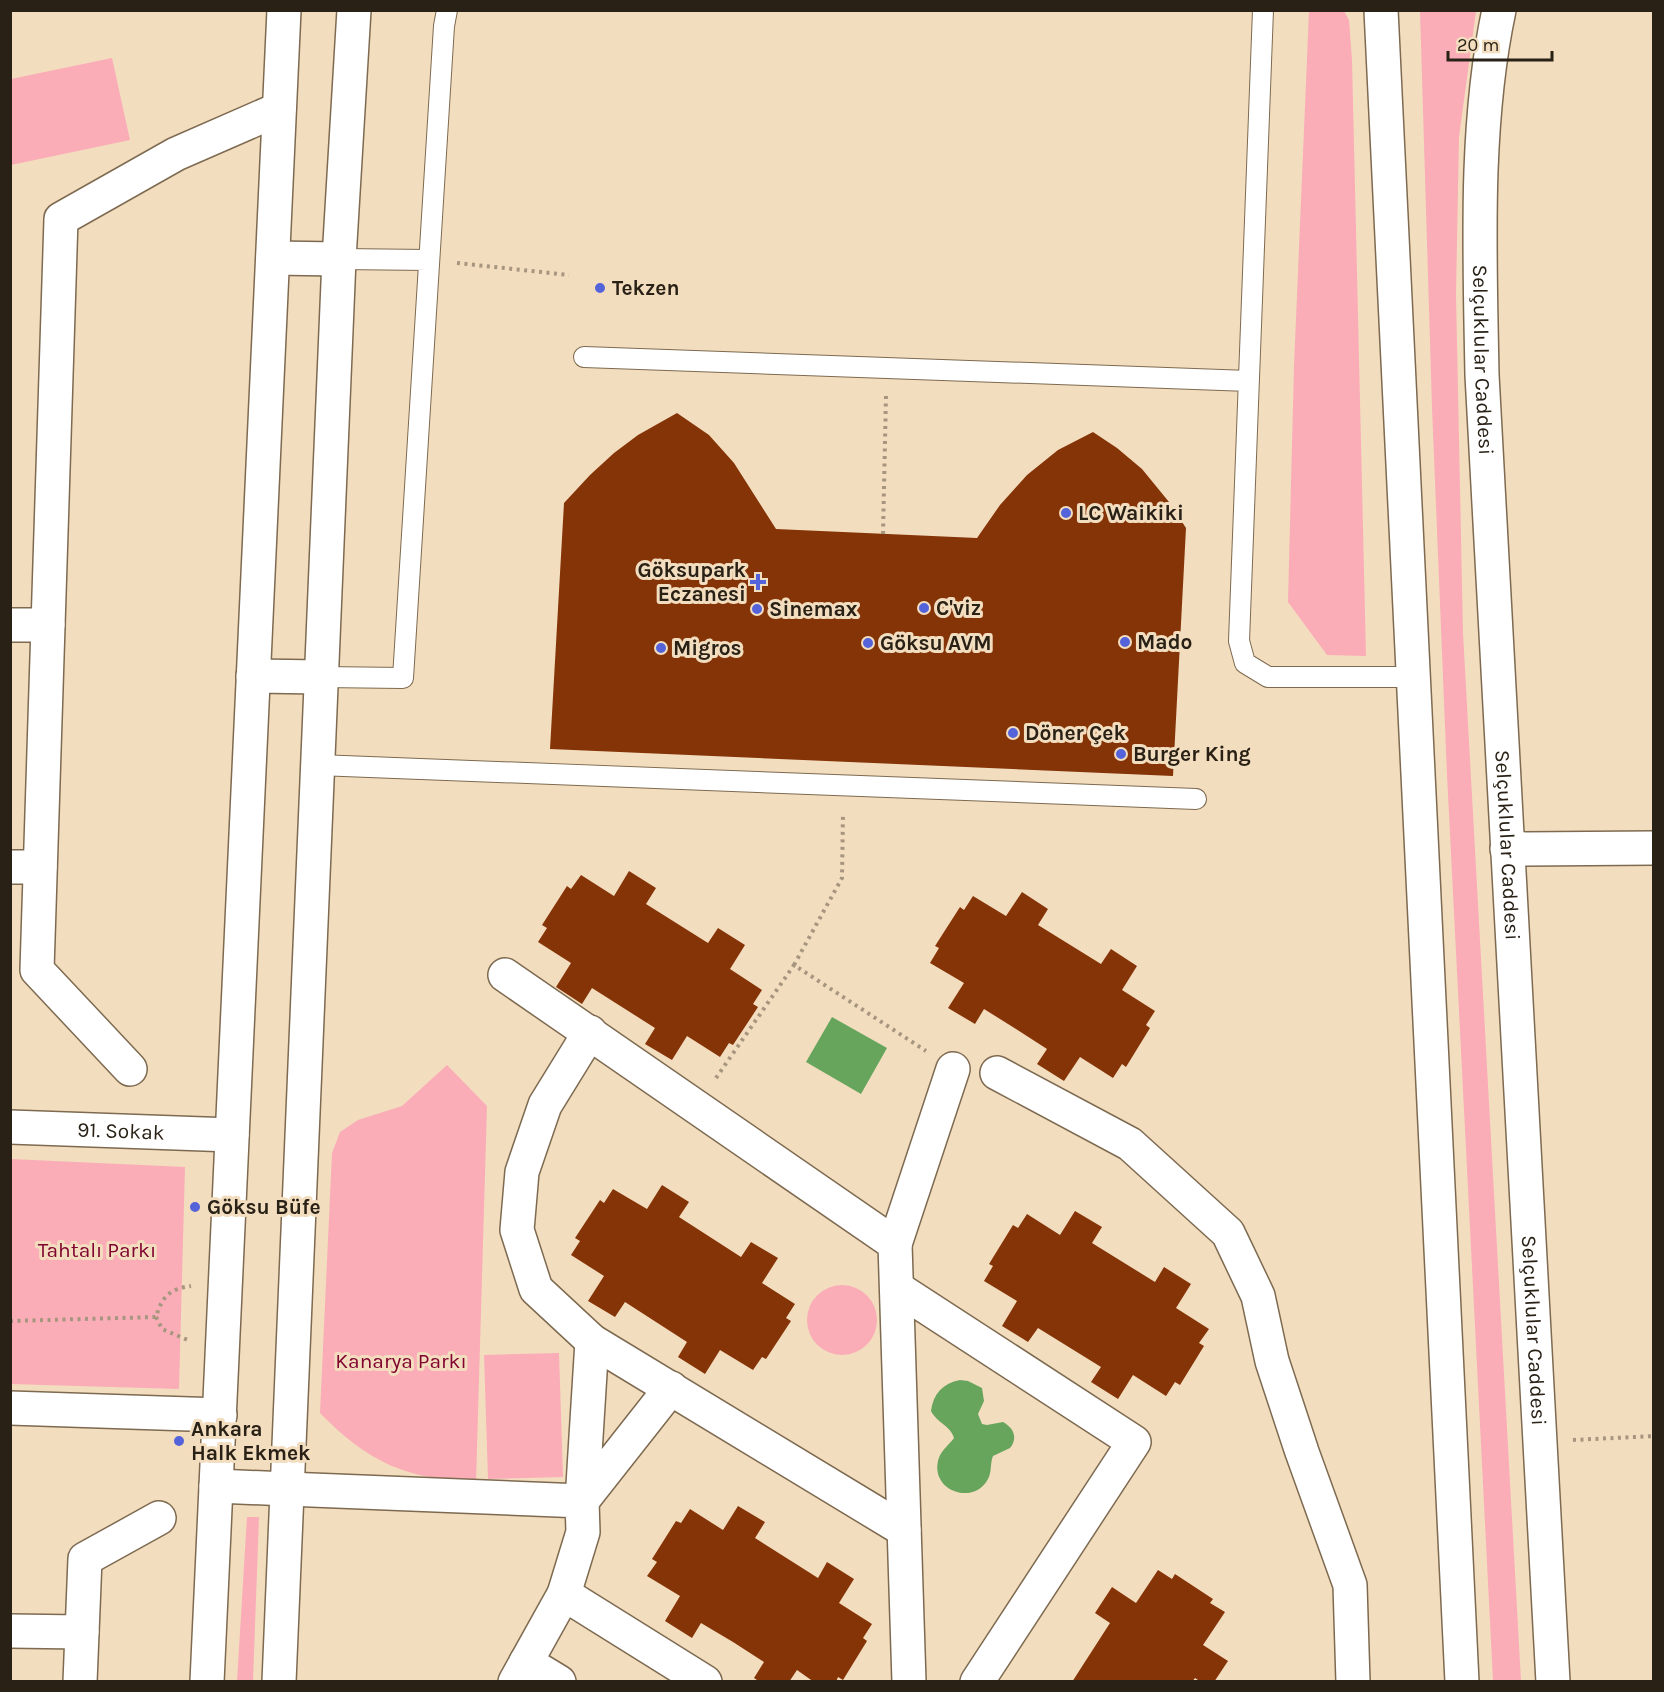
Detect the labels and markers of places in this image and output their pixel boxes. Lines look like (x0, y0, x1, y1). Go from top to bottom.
place label: Tekzen (612, 276, 680, 300)
marker: Tekzen (593, 281, 607, 295)
place label: LC Waikiki (1078, 501, 1184, 525)
marker: LC Waikiki (1059, 506, 1073, 520)
place label: Göksupark Eczanesi (637, 558, 747, 606)
marker: Göksupark Eczanesi (751, 575, 765, 589)
place label: C'viz (936, 596, 981, 620)
place label: Sinemax (769, 597, 858, 621)
marker: C'viz (917, 601, 931, 615)
marker: Sinemax (750, 602, 764, 616)
place label: Mado (1137, 630, 1192, 654)
place label: Göksu AVM (880, 631, 992, 655)
marker: Mado (1118, 635, 1132, 649)
place label: Migros (673, 636, 742, 660)
marker: Göksu AVM (861, 636, 875, 650)
marker: Migros (654, 641, 668, 655)
place label: Döner Çek (1025, 721, 1127, 745)
marker: Döner Çek (1006, 726, 1020, 740)
place label: Burger King (1133, 742, 1251, 766)
marker: Burger King (1114, 747, 1128, 761)
place label: Göksu Büfe (207, 1195, 321, 1219)
marker: Göksu Büfe (188, 1200, 202, 1214)
place label: Ankara Halk Ekmek (191, 1417, 311, 1465)
marker: Ankara Halk Ekmek (172, 1434, 186, 1448)

